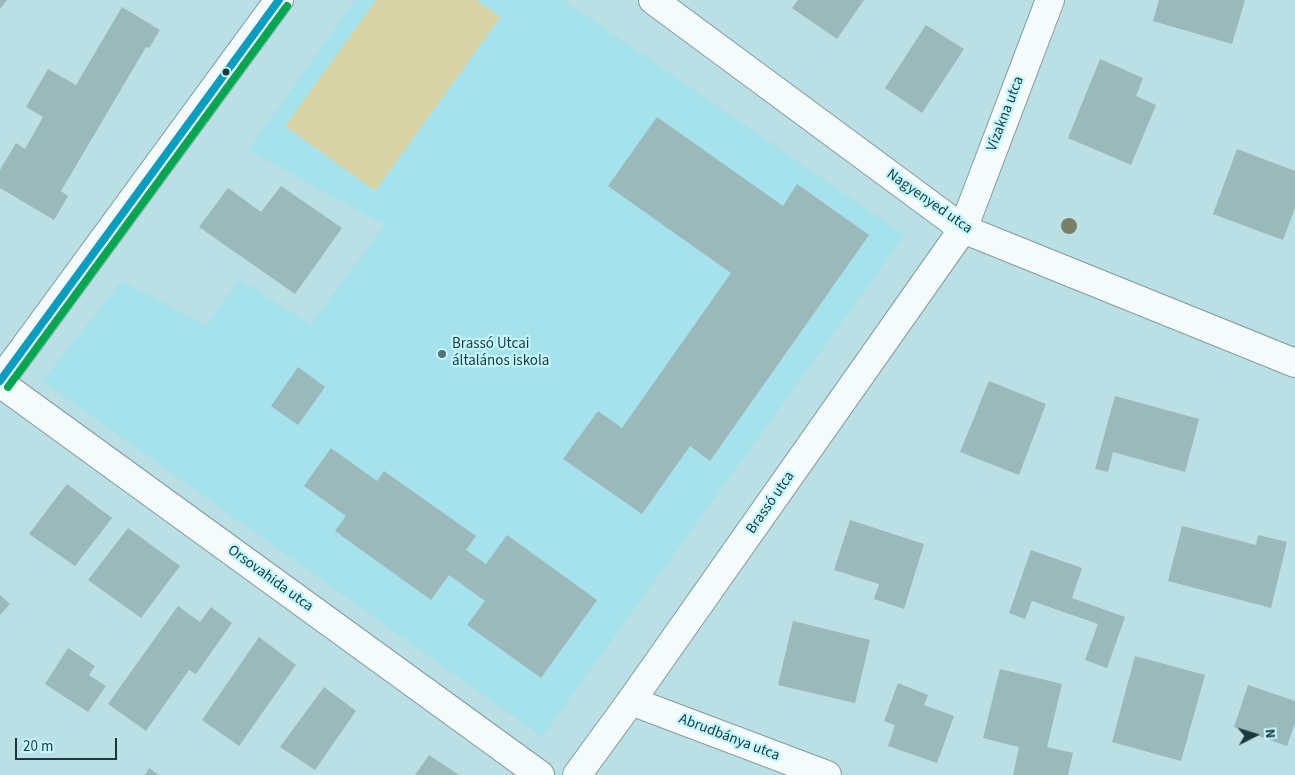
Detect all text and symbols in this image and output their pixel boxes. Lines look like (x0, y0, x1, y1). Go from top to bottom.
unlabelled marker (221, 67, 231, 77)
street label: Vízakna utca (984, 74, 1028, 154)
street label: Nagyenyed utca (883, 166, 975, 238)
place label: Brassó Utcai általános iskola (452, 336, 549, 371)
marker: Brassó Utcai általános iskola (436, 348, 448, 360)
street label: Brassó utca (743, 468, 799, 538)
street label: Orsovahida utca (224, 542, 316, 616)
north arrow (1230, 710, 1280, 760)
street label: Abrudbánya utca (676, 711, 782, 765)
scale bar (18, 728, 120, 760)
text: N (1260, 728, 1280, 739)
text: 20 m (23, 736, 53, 757)

